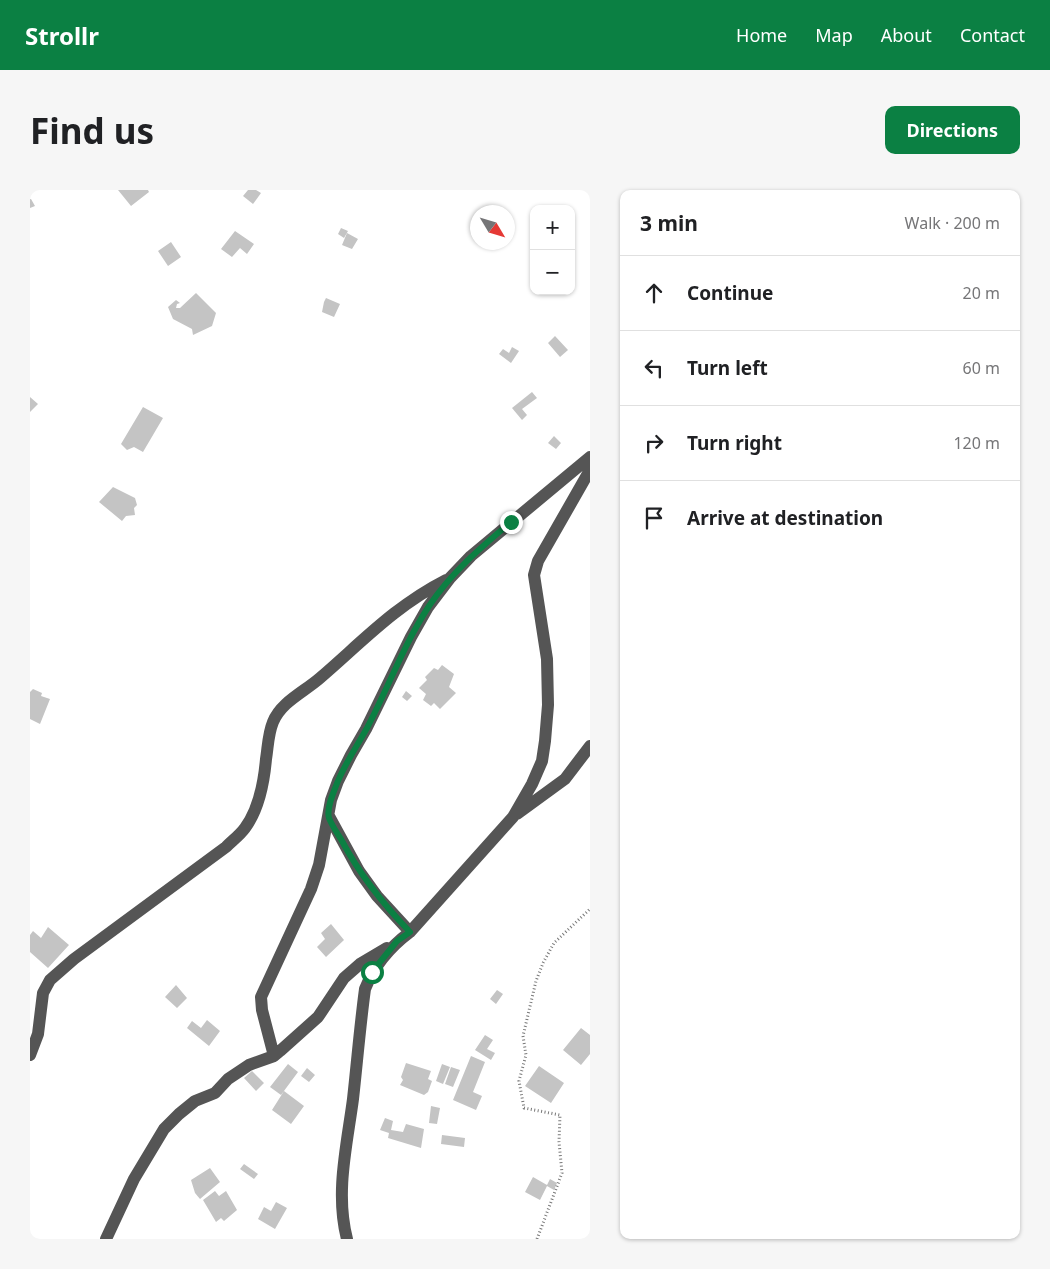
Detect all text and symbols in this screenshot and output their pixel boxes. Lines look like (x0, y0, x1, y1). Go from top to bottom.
text: Strollr (25, 19, 99, 52)
text: Home (736, 23, 787, 47)
text: Map (815, 23, 853, 47)
text: About (881, 23, 932, 47)
text: Contact (960, 23, 1025, 47)
button: Directions (885, 106, 1020, 154)
text: Find us (30, 107, 154, 154)
north arrow (470, 205, 515, 250)
map controls (530, 205, 575, 295)
button: + (530, 205, 575, 250)
text: 3 min (640, 209, 698, 237)
text: Walk · 200 m (905, 212, 1000, 234)
button: − (530, 250, 575, 295)
icon: ahead (640, 279, 668, 307)
text: Continue (687, 280, 773, 306)
text: 20 m (963, 282, 1000, 304)
icon: left (640, 354, 668, 382)
text: Turn left (687, 355, 768, 381)
text: 60 m (963, 357, 1000, 379)
icon: right (640, 429, 668, 457)
text: Turn right (687, 430, 782, 456)
text: 120 m (953, 432, 1000, 454)
icon: arrive (640, 504, 668, 532)
text: Arrive at destination (687, 505, 883, 531)
route end (500, 511, 523, 534)
route start (361, 961, 384, 984)

